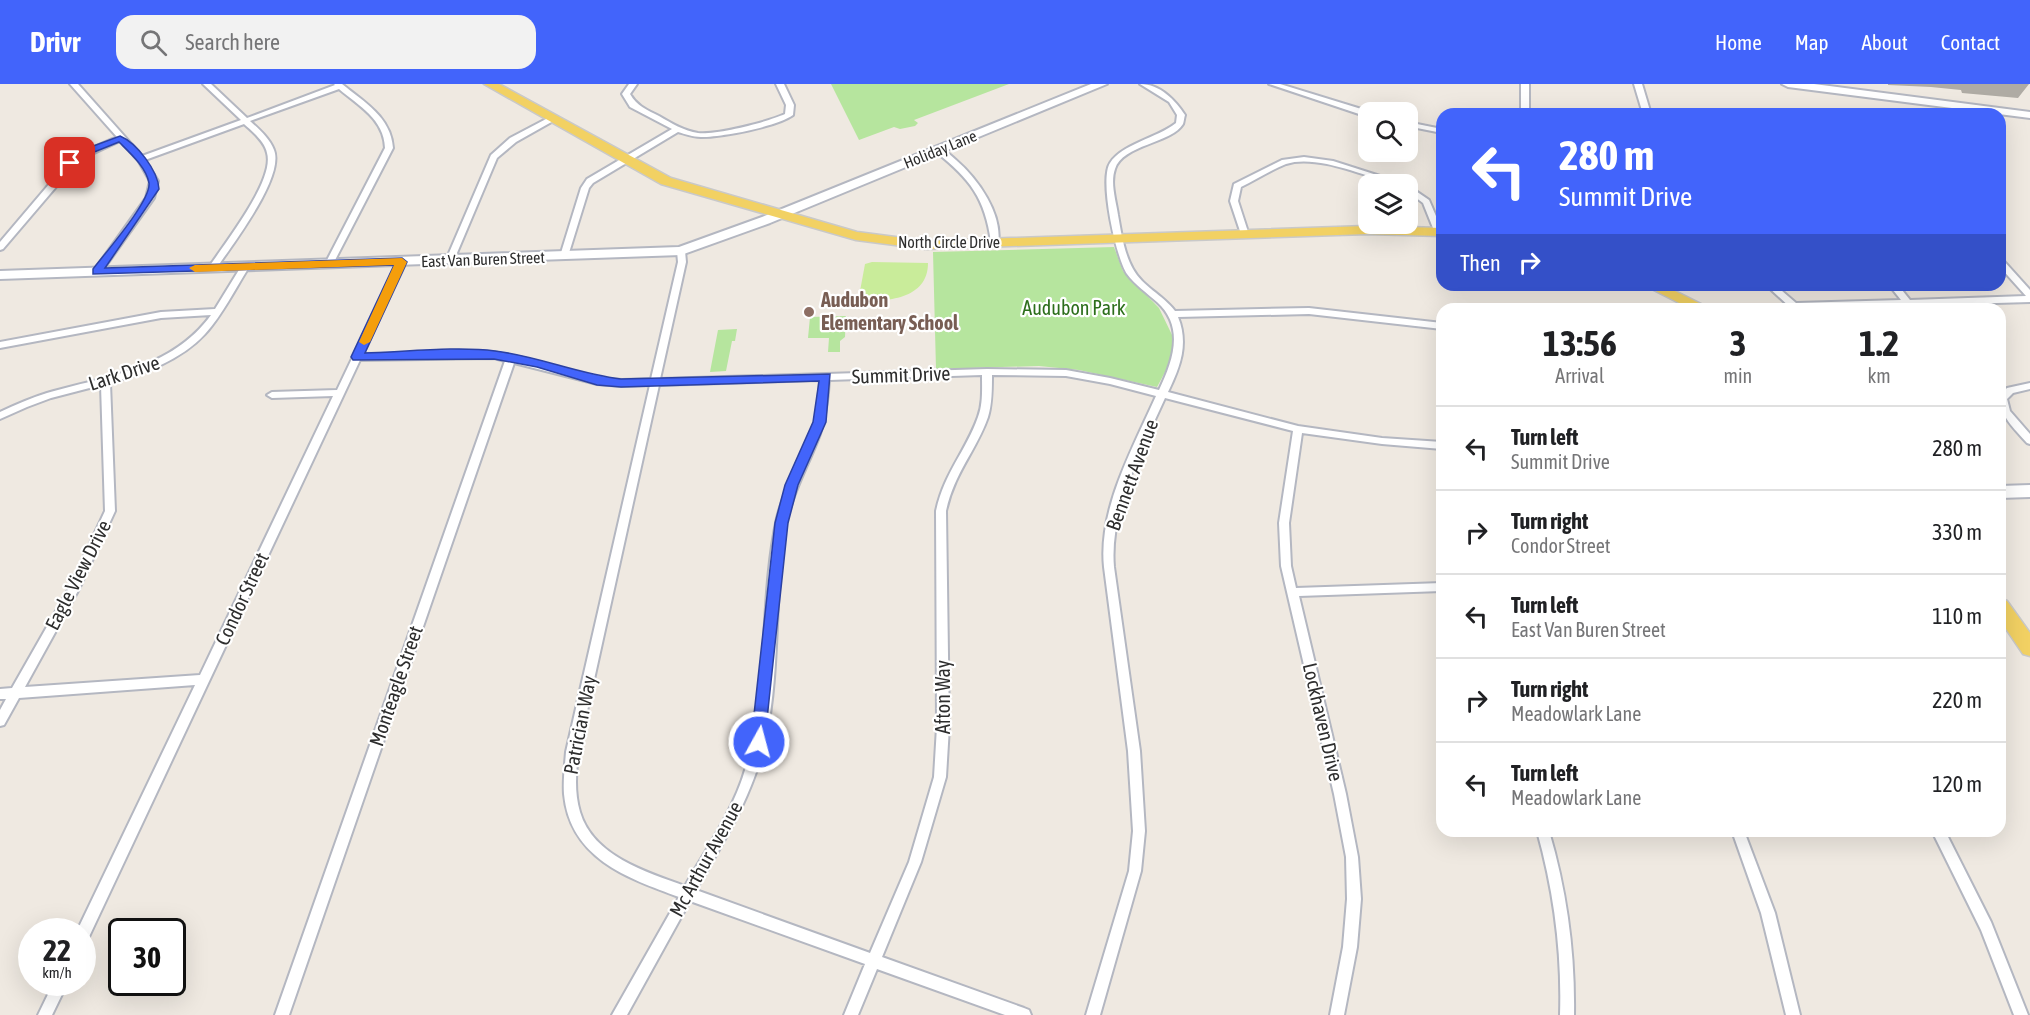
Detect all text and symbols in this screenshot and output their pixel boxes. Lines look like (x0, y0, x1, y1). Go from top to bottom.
search box (116, 15, 536, 69)
text: Drivr (30, 26, 80, 58)
icon: search (137, 26, 170, 59)
text: Search here (185, 29, 280, 55)
text: Home (1715, 30, 1762, 54)
text: Map (1795, 30, 1829, 54)
text: About (1862, 30, 1908, 54)
text: Contact (1941, 30, 2000, 54)
map controls (1358, 102, 1418, 234)
button: search (1358, 102, 1418, 162)
street label: Holiday Lane (901, 126, 980, 173)
text: 280 m (1559, 131, 1654, 179)
icon: left (1460, 132, 1538, 210)
pin (44, 137, 95, 188)
icon: arrive (53, 146, 86, 179)
button: layers (1358, 174, 1418, 234)
text: Summit Drive (1559, 181, 1692, 212)
street label: North Circle Drive (898, 233, 1000, 251)
icon: right (1513, 246, 1546, 279)
street label: East Van Buren Street (421, 248, 546, 270)
text: Then (1460, 250, 1501, 276)
place label: Audubon Elementary School (820, 288, 959, 334)
park label: Audubon Park (1022, 296, 1126, 319)
marker: Audubon Elementary School (802, 305, 816, 319)
text: 13:56 (1543, 322, 1617, 364)
text: 3 (1729, 322, 1746, 364)
text: 1.2 (1859, 322, 1899, 364)
street label: Lark Drive (85, 350, 162, 395)
street label: Summit Drive (851, 361, 951, 388)
text: Arrival (1555, 364, 1604, 387)
text: min (1724, 364, 1752, 387)
text: km (1868, 364, 1891, 387)
street label: Bennett Avenue (1101, 416, 1162, 534)
text: Turn left (1511, 424, 1578, 450)
icon: left (1460, 432, 1493, 465)
text: 280 m (1932, 435, 1982, 461)
text: Summit Drive (1511, 450, 1610, 473)
text: Turn right (1511, 508, 1588, 534)
street label: Eagle View Drive (40, 516, 115, 634)
icon: right (1460, 516, 1493, 549)
text: 330 m (1932, 519, 1982, 545)
text: Condor Street (1511, 534, 1611, 557)
street label: Condor Street (210, 549, 273, 649)
text: Turn left (1511, 592, 1578, 618)
icon: left (1460, 600, 1493, 633)
text: 110 m (1932, 603, 1982, 629)
text: East Van Buren Street (1511, 618, 1666, 641)
street label: Monteagle Street (364, 622, 427, 749)
street label: Afton Way (931, 660, 954, 734)
street label: Lockhaven Drive (1299, 660, 1348, 783)
street label: Patrician Way (559, 674, 600, 776)
text: Turn right (1511, 676, 1588, 702)
icon: right (1460, 684, 1493, 717)
text: 220 m (1932, 687, 1982, 713)
text: Meadowlark Lane (1511, 702, 1641, 725)
position arrow (727, 710, 791, 774)
text: Turn left (1511, 760, 1578, 786)
icon: left (1460, 768, 1493, 801)
text: 120 m (1932, 771, 1982, 797)
text: Meadowlark Lane (1511, 786, 1641, 809)
street label: Mc Arthur Avenue (664, 797, 747, 920)
speed limit sign: 30 (108, 918, 186, 996)
text: 22 (43, 933, 71, 967)
text: km/h (42, 964, 72, 981)

